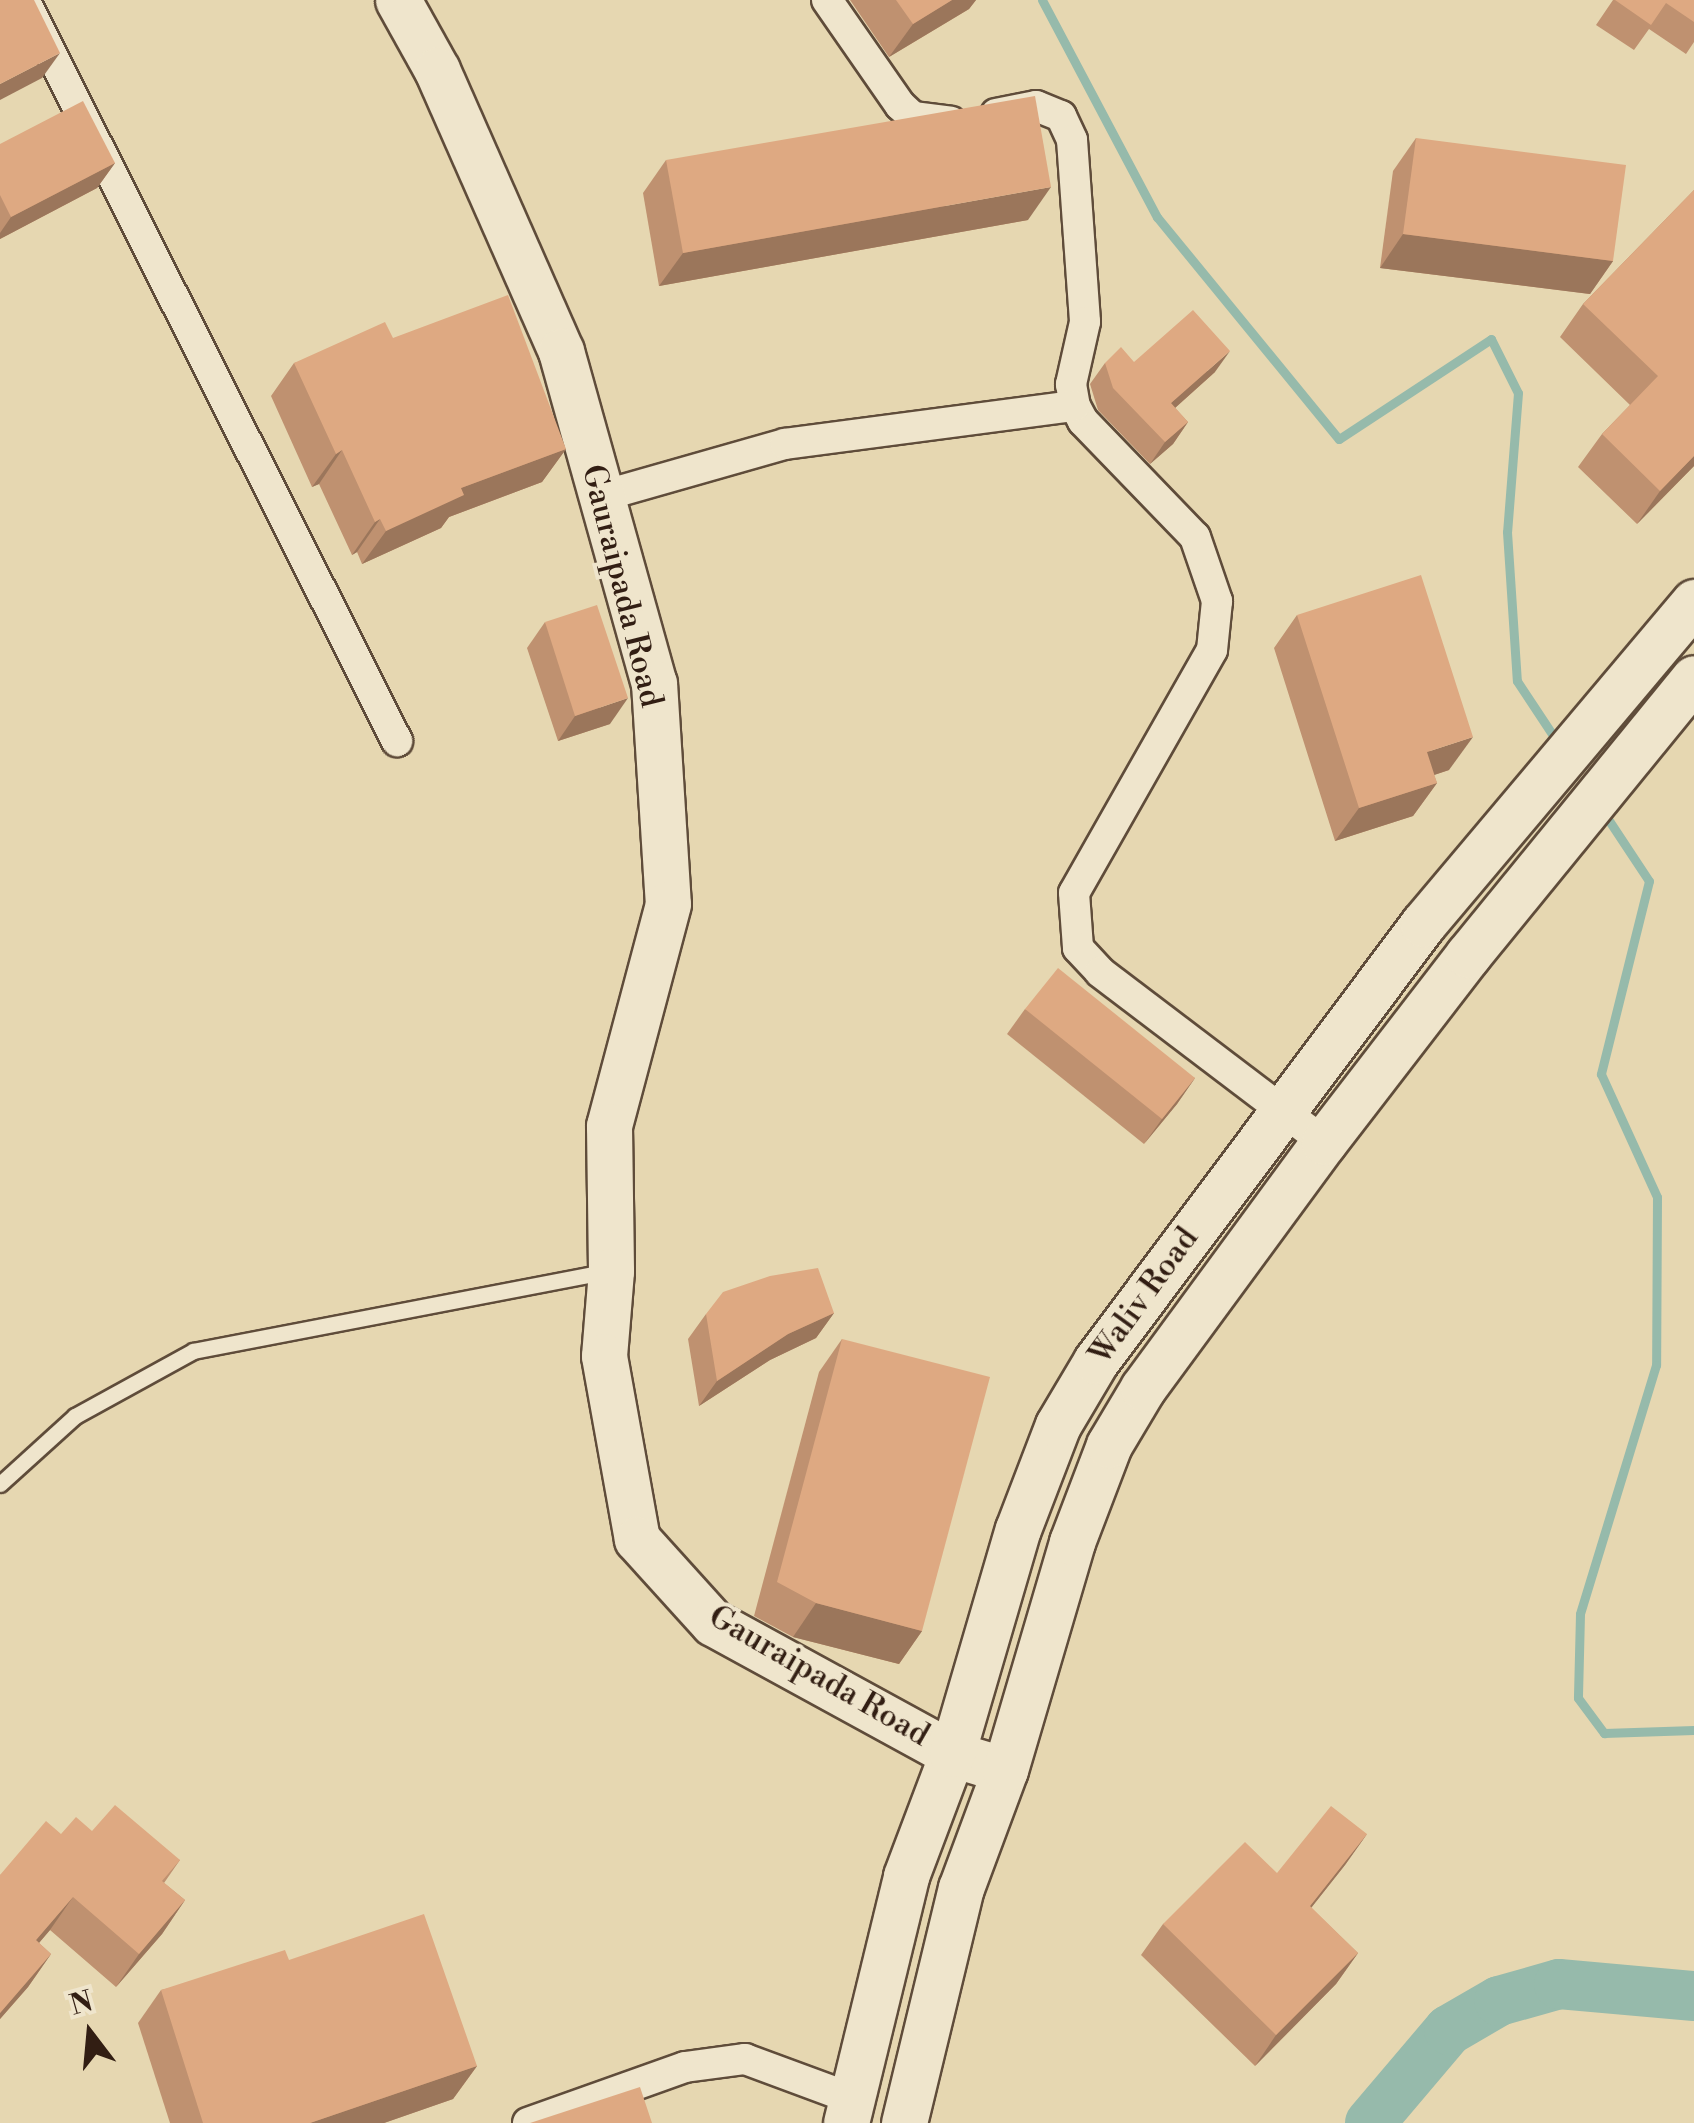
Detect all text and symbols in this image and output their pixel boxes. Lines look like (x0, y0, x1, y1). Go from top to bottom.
street label: Gauraipada Road (573, 461, 671, 711)
street label: Waliv Road (1081, 1220, 1207, 1372)
street label: Gauraipada Road (702, 1597, 936, 1755)
north arrow (40, 1983, 140, 2083)
text: N (66, 1984, 97, 2024)

